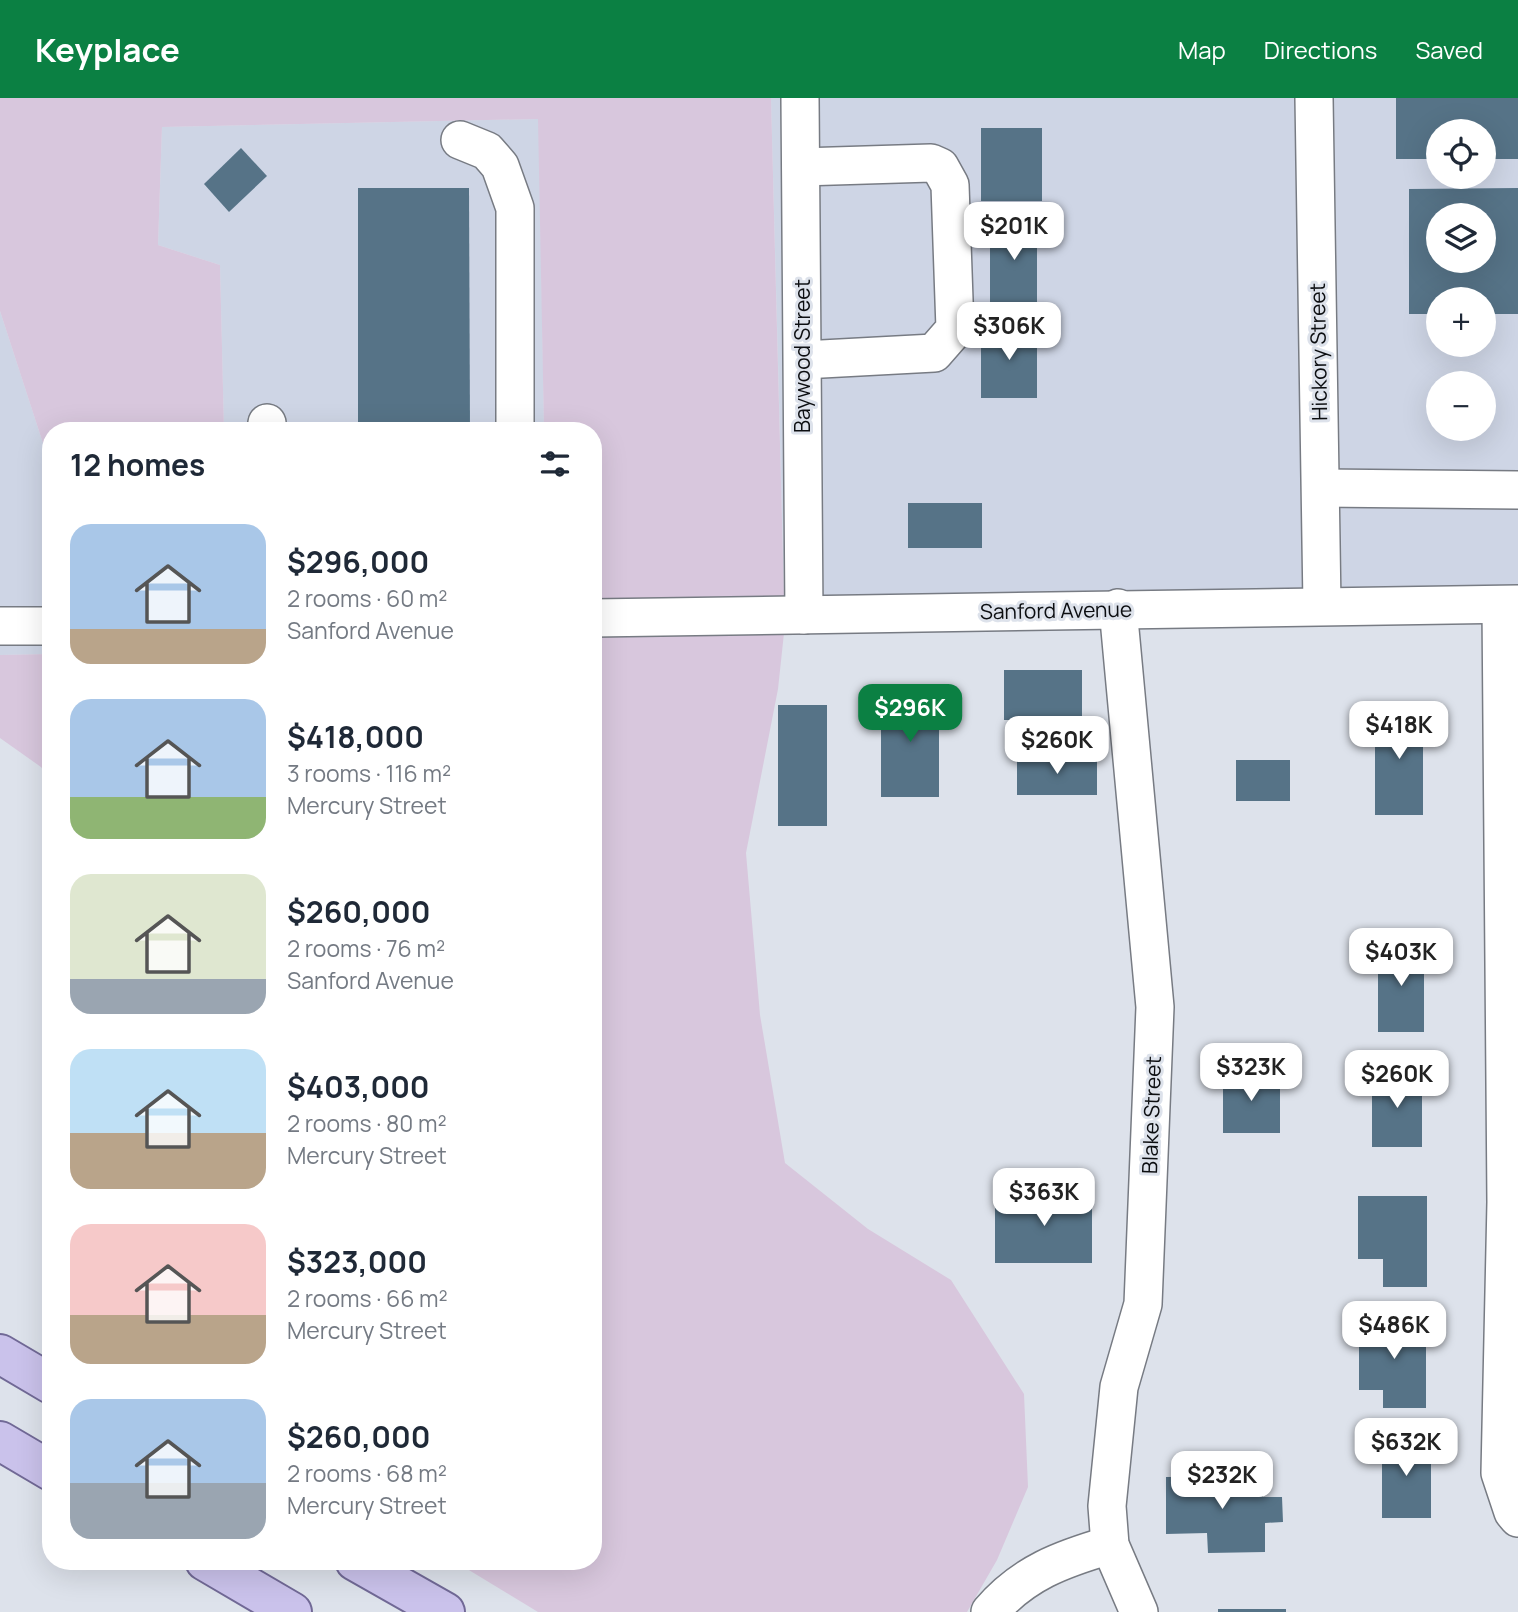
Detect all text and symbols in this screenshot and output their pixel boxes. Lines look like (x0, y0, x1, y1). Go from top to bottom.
text: Keyplace (35, 27, 180, 72)
text: Map (1178, 33, 1226, 66)
text: Directions (1264, 33, 1377, 66)
text: Saved (1415, 33, 1483, 66)
map controls (1426, 119, 1496, 441)
button: locate (1426, 119, 1496, 189)
pin: $201K (965, 202, 1063, 262)
button: layers (1426, 203, 1496, 273)
text: $201K (980, 209, 1048, 241)
street label: Baywood Street (788, 279, 816, 433)
street label: Hickory Street (1303, 283, 1333, 421)
button: + (1426, 287, 1496, 357)
pin: $306K (960, 302, 1058, 362)
text: $306K (973, 309, 1045, 341)
button: − (1426, 371, 1496, 441)
text: 12 homes (70, 444, 205, 485)
icon: filters (536, 445, 574, 483)
text: $296,000 (287, 541, 429, 582)
icon: home (126, 552, 210, 636)
text: 2 rooms · 60 m² (287, 582, 448, 614)
street label: Sanford Avenue (980, 595, 1132, 625)
text: Sanford Avenue (287, 614, 454, 646)
pin: $296K (861, 684, 959, 744)
text: $296K (874, 691, 946, 723)
pin: $418K (1350, 702, 1448, 761)
text: $418K (1365, 708, 1433, 740)
text: $418,000 (287, 716, 424, 757)
pin: $260K (1008, 716, 1106, 776)
text: $260K (1021, 723, 1093, 755)
icon: home (126, 727, 210, 811)
text: 3 rooms · 116 m² (287, 757, 451, 789)
text: Mercury Street (287, 789, 447, 821)
text: $260,000 (287, 891, 430, 932)
icon: home (126, 902, 210, 986)
pin: $403K (1352, 928, 1450, 988)
text: 2 rooms · 76 m² (287, 932, 445, 964)
text: $403K (1365, 935, 1437, 967)
text: Sanford Avenue (287, 964, 454, 996)
pin: $323K (1202, 1044, 1300, 1103)
text: $323K (1216, 1050, 1286, 1082)
pin: $260K (1348, 1051, 1446, 1110)
street label: Blake Street (1135, 1056, 1167, 1174)
text: $260K (1361, 1057, 1433, 1089)
text: $403,000 (287, 1066, 430, 1107)
icon: home (126, 1077, 210, 1161)
text: 2 rooms · 80 m² (287, 1107, 447, 1139)
text: Mercury Street (287, 1139, 447, 1171)
pin: $363K (995, 1168, 1093, 1228)
text: $363K (1009, 1175, 1079, 1207)
text: $323,000 (287, 1241, 427, 1282)
icon: home (126, 1252, 210, 1336)
text: 2 rooms · 66 m² (287, 1282, 448, 1314)
pin: $486K (1345, 1302, 1443, 1361)
text: $486K (1358, 1308, 1430, 1340)
text: Mercury Street (287, 1314, 447, 1346)
text: $260,000 (287, 1416, 430, 1457)
pin: $632K (1357, 1418, 1455, 1478)
text: $632K (1371, 1425, 1441, 1457)
icon: home (126, 1427, 210, 1511)
pin: $232K (1173, 1452, 1271, 1511)
text: 2 rooms · 68 m² (287, 1457, 447, 1489)
text: $232K (1187, 1458, 1257, 1490)
text: Mercury Street (287, 1489, 447, 1521)

